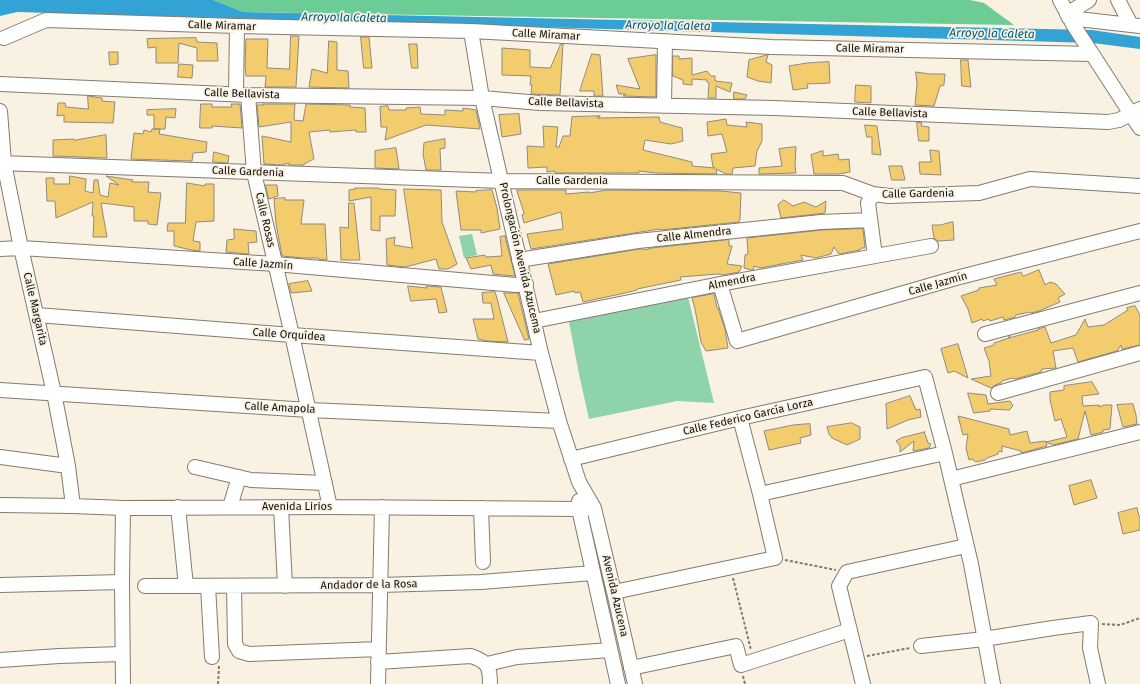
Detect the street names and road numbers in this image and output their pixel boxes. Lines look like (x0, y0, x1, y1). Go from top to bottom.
street label: Calle Miramar (188, 18, 256, 34)
street label: Calle Miramar (512, 27, 580, 43)
street label: Calle Miramar (836, 42, 904, 56)
street label: Calle Bellavista (204, 86, 280, 102)
street label: Calle Bellavista (528, 95, 604, 111)
street label: Calle Bellavista (852, 105, 928, 121)
street label: Calle Gardenia (212, 164, 284, 180)
street label: Calle Gardenia (536, 174, 608, 188)
street label: Prolongación Avenida Azucema (496, 181, 544, 335)
street label: Calle Gardenia (882, 187, 954, 201)
street label: Calle Rosas (252, 191, 278, 249)
street label: Calle Almendra (656, 225, 732, 245)
street label: Calle Jazmín (232, 255, 294, 273)
street label: Calle Jazmín (907, 269, 969, 299)
street label: Calle Margarita (20, 271, 50, 347)
street label: Almendra (707, 271, 757, 293)
street label: Calle Orquídea (252, 326, 326, 344)
street label: Calle Federico García Lorza (682, 396, 814, 438)
street label: Calle Amapola (244, 400, 316, 416)
street label: Avenida Lirios (262, 500, 332, 514)
street label: Avenida Azucena (599, 554, 631, 638)
street label: Andador de la Rosa (320, 578, 418, 592)

